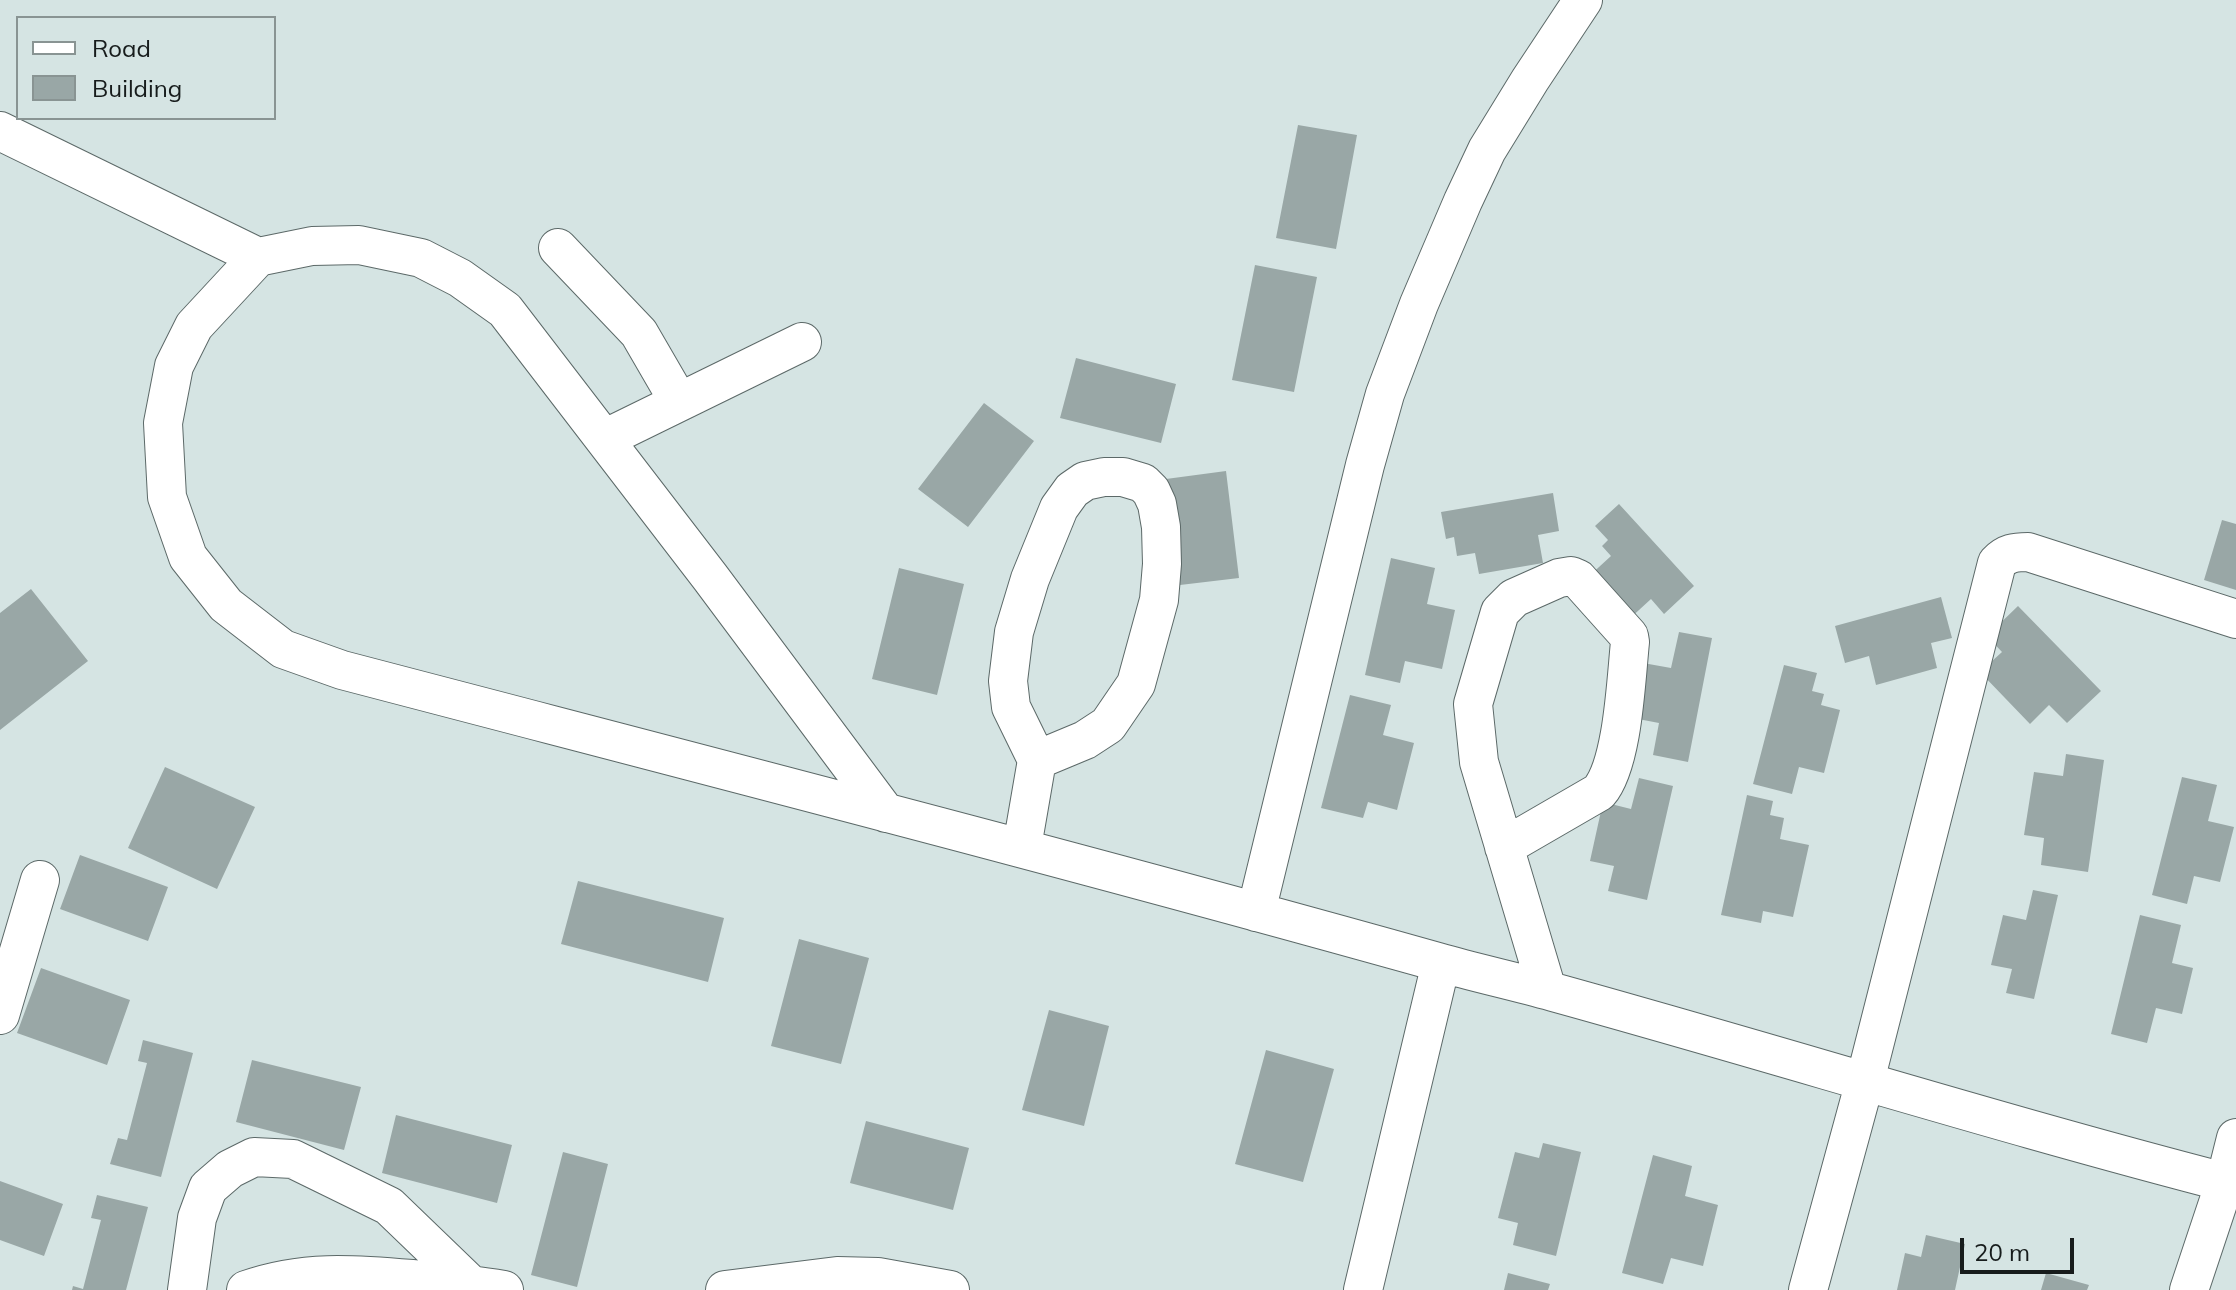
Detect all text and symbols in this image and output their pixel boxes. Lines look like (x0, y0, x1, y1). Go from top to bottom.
legend (16, 16, 276, 120)
text: Road (92, 33, 151, 63)
text: Building (92, 73, 182, 103)
scale bar (1964, 1222, 2078, 1272)
text: 20 m (1974, 1237, 2030, 1267)

